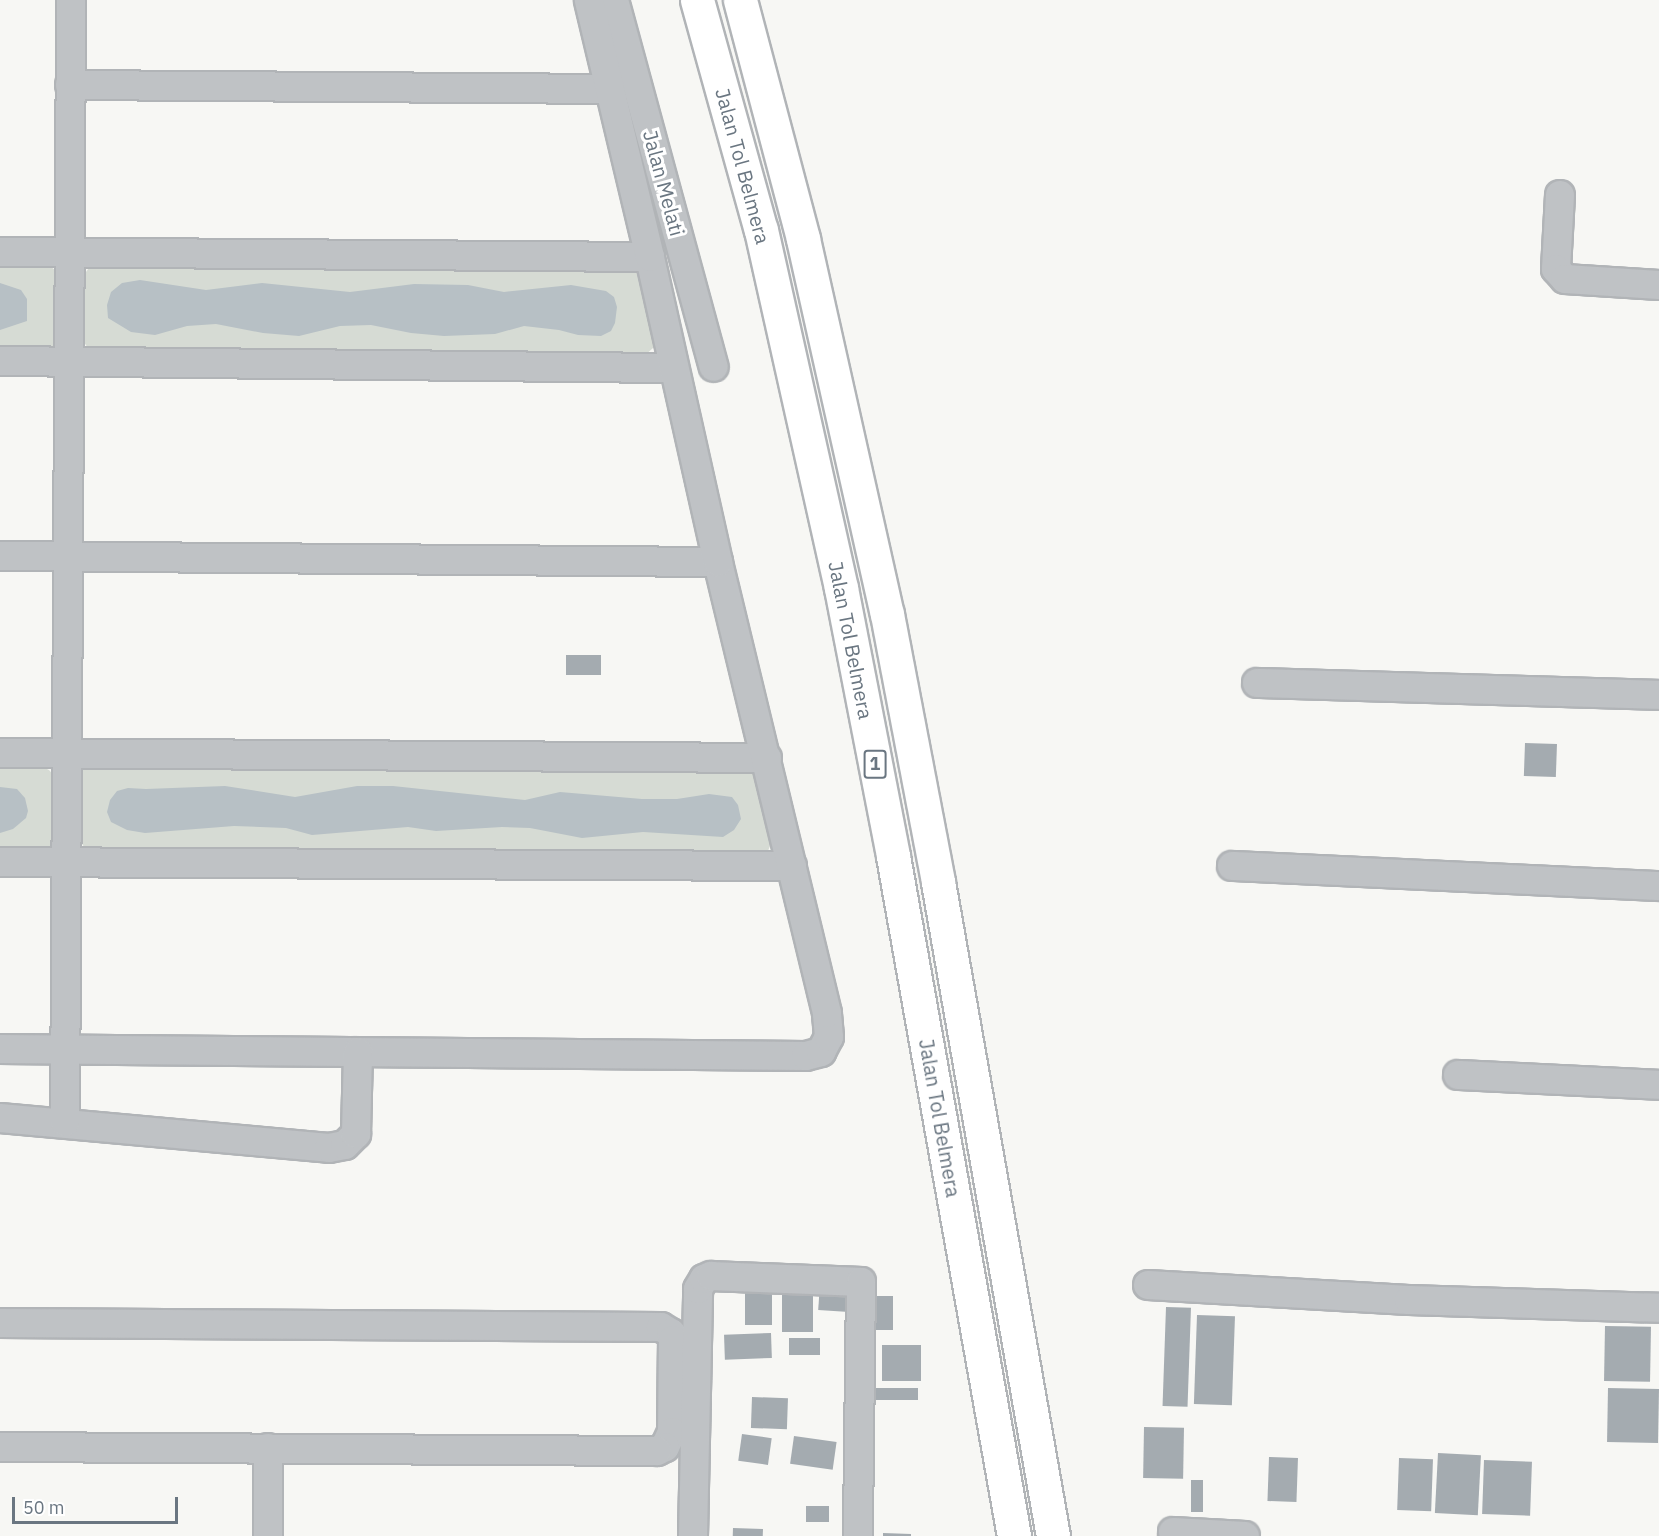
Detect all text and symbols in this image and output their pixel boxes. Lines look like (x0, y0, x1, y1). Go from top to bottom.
street label: Jalan Tol Belmera (711, 85, 775, 247)
street label: Jalan Melati (638, 128, 690, 238)
street label: Jalan Tol Belmera (824, 559, 878, 721)
road number: 1 (863, 749, 887, 779)
street label: Jalan Tol Belmera (914, 1037, 966, 1199)
scale bar (15, 1485, 182, 1523)
text: 50 m (23, 1496, 65, 1519)

